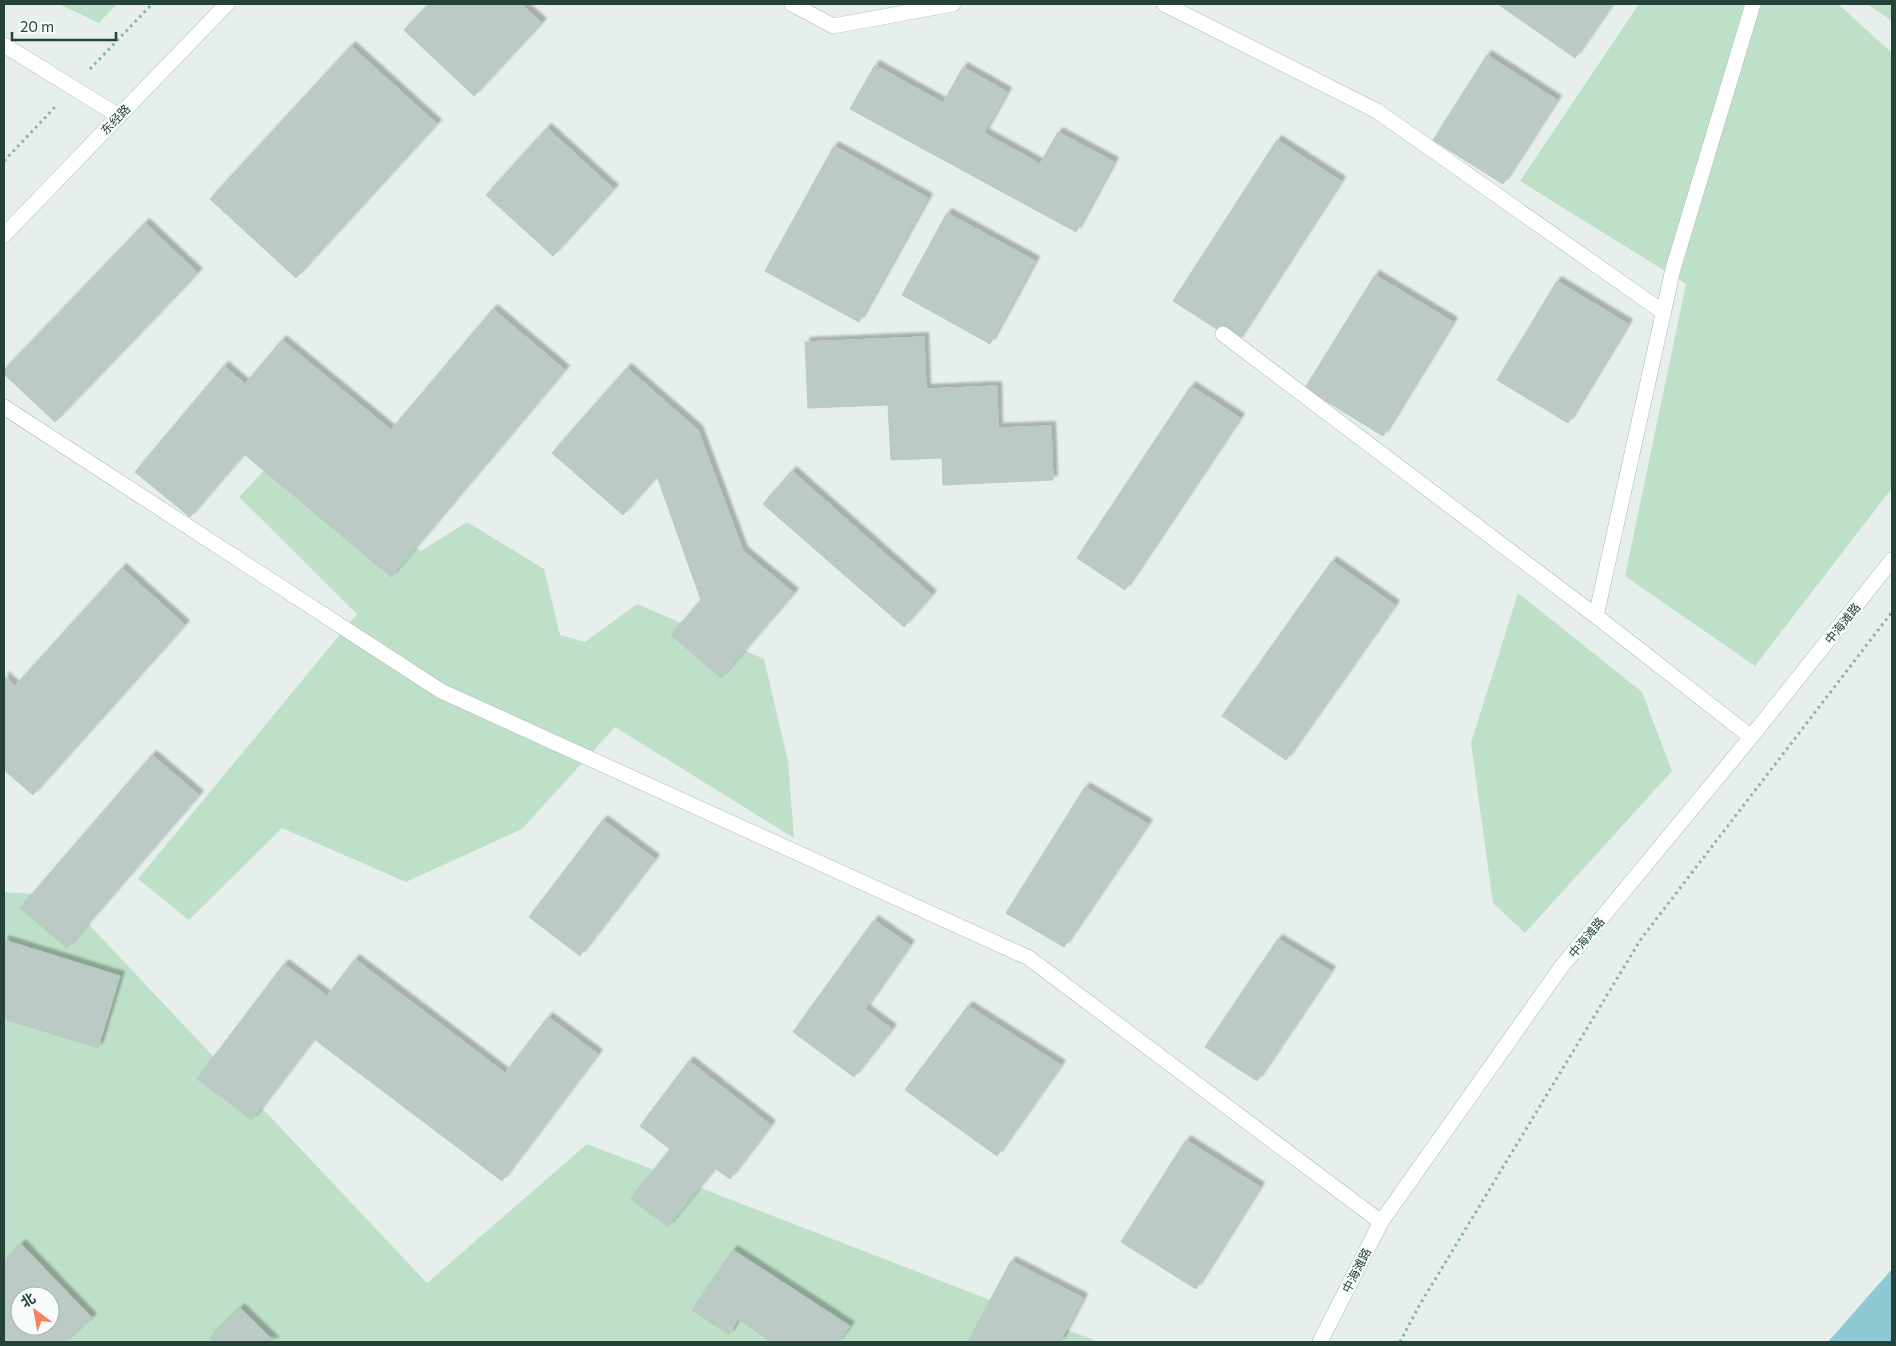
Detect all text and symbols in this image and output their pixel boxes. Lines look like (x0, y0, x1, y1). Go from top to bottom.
scale bar (12, 10, 116, 42)
text: 20 m (20, 17, 54, 35)
street label: 东经路 (97, 101, 133, 137)
street label: 中海滩路 (1821, 600, 1863, 646)
street label: 中海滩路 (1565, 914, 1607, 960)
street label: 中海滩路 (1339, 1245, 1373, 1295)
north arrow (10, 1286, 60, 1336)
text: 北 (17, 1289, 38, 1310)

